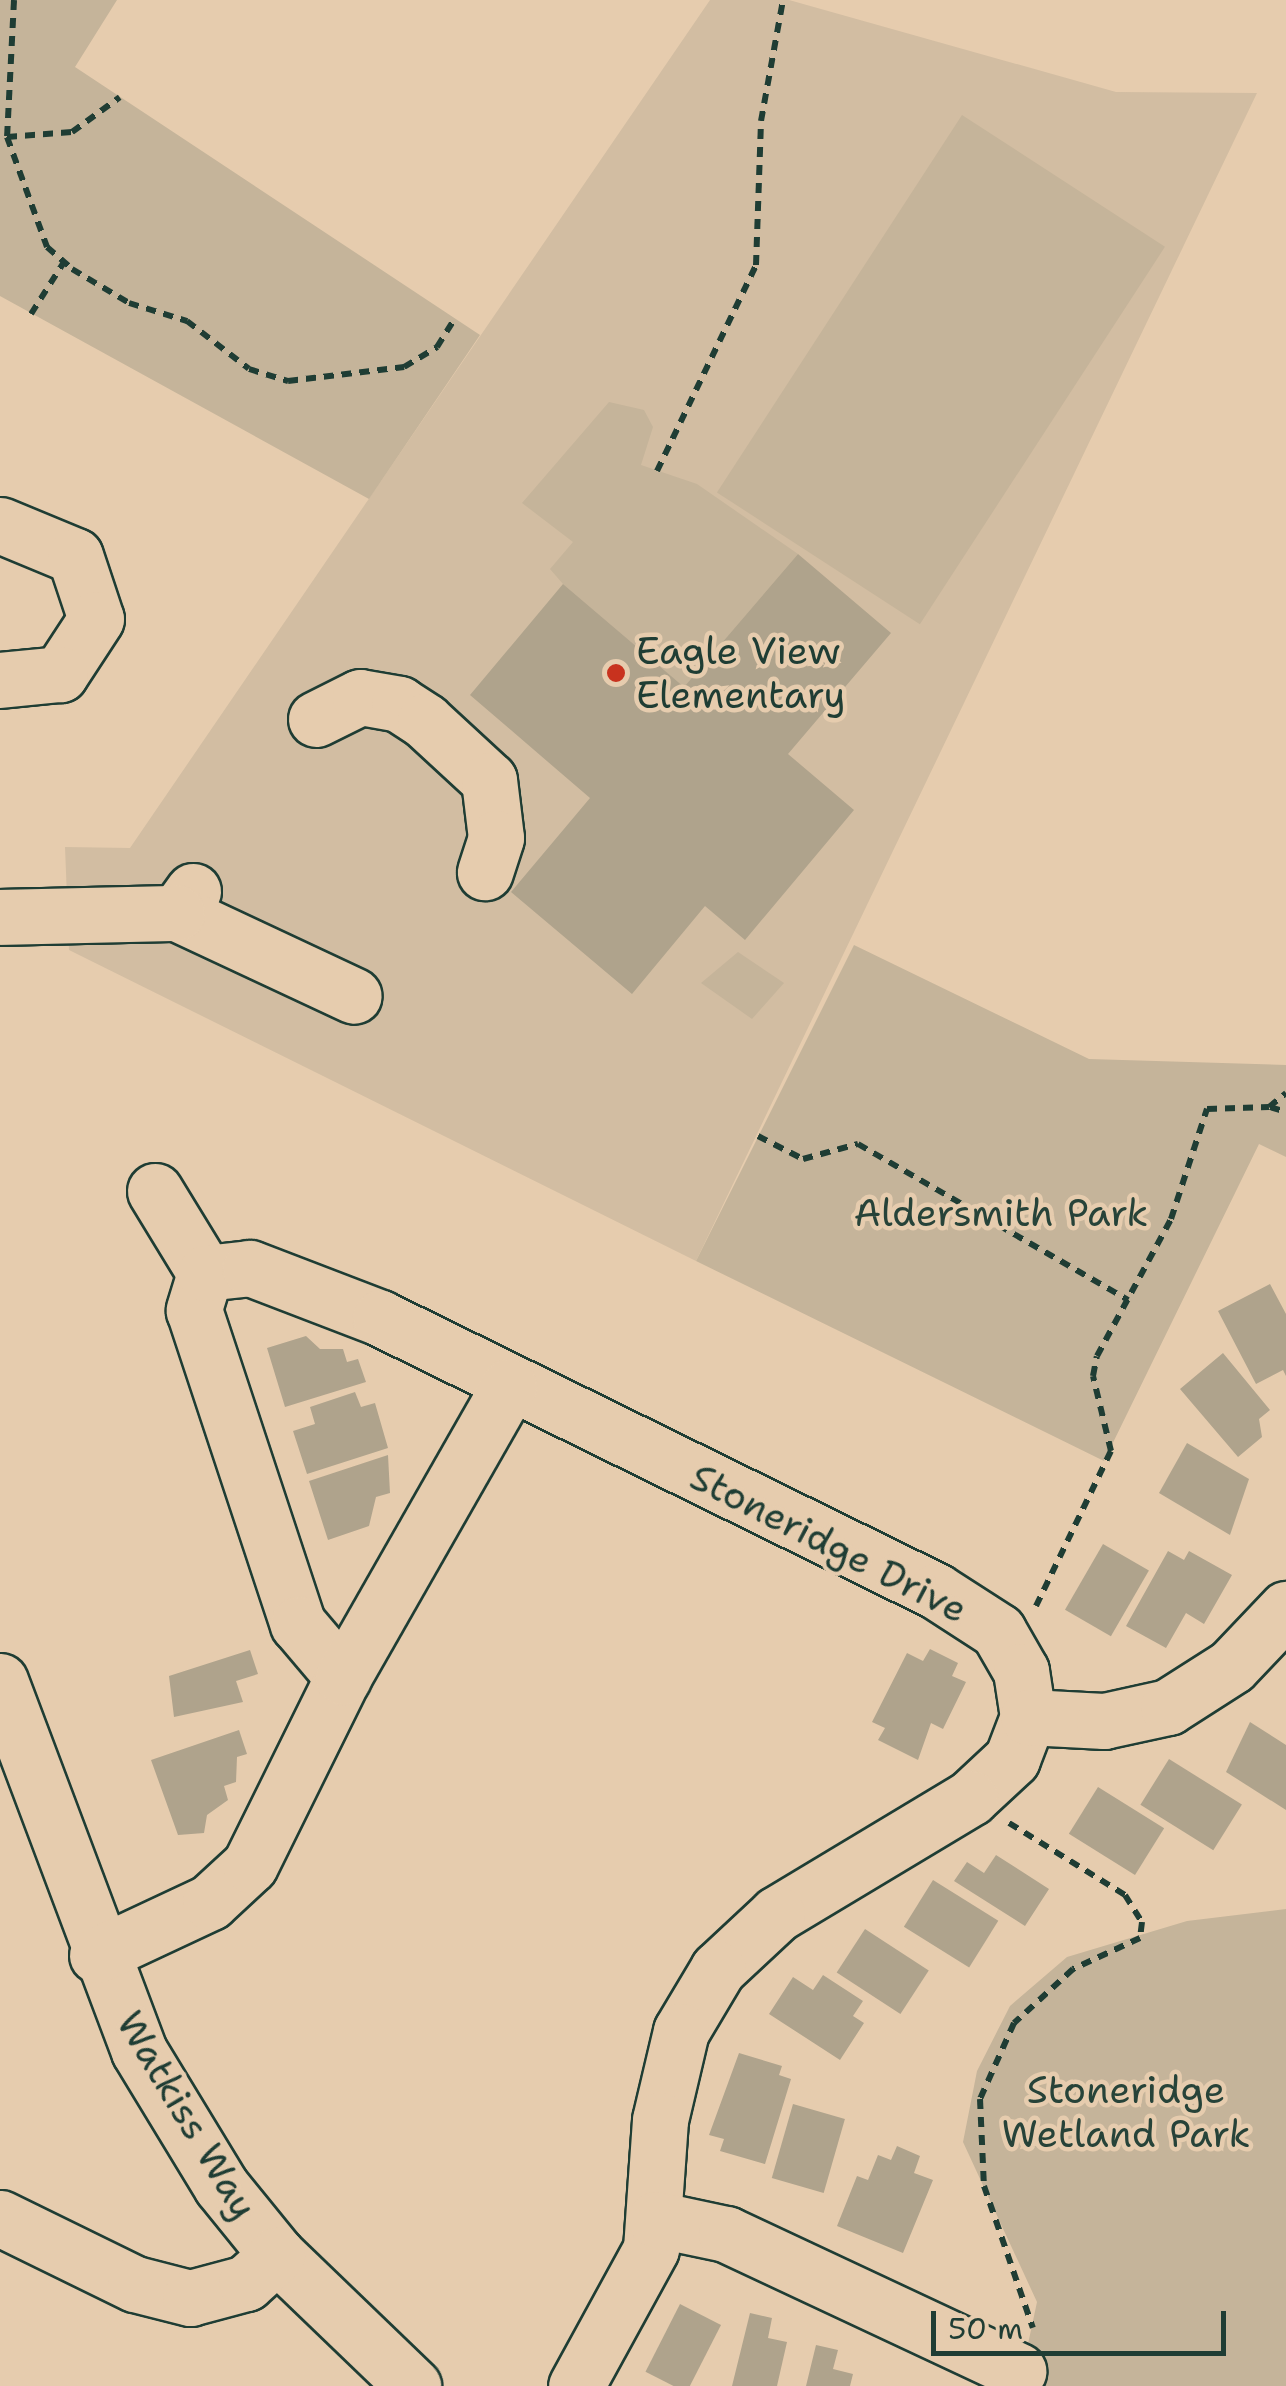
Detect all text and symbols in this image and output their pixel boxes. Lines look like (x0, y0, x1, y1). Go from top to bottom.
place label: Eagle View Elementary (636, 628, 846, 718)
marker: Eagle View Elementary (605, 662, 627, 684)
park label: Aldersmith Park (854, 1190, 1148, 1236)
street label: Stoneridge Drive (683, 1454, 975, 1632)
street label: Watkiss Way (107, 2003, 267, 2227)
park label: Stoneridge Wetland Park (1002, 2067, 1250, 2156)
scale bar (936, 2291, 1231, 2353)
text: 50 m (948, 2308, 1023, 2349)

